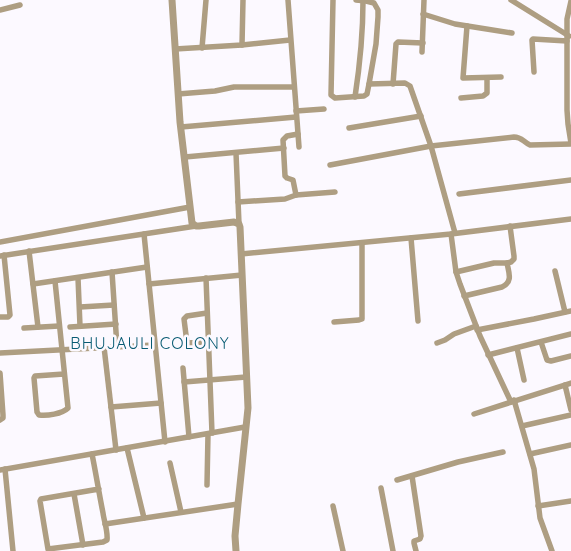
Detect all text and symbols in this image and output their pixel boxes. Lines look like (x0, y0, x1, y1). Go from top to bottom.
district label: BHUJAULI COLONY (70, 333, 230, 353)

